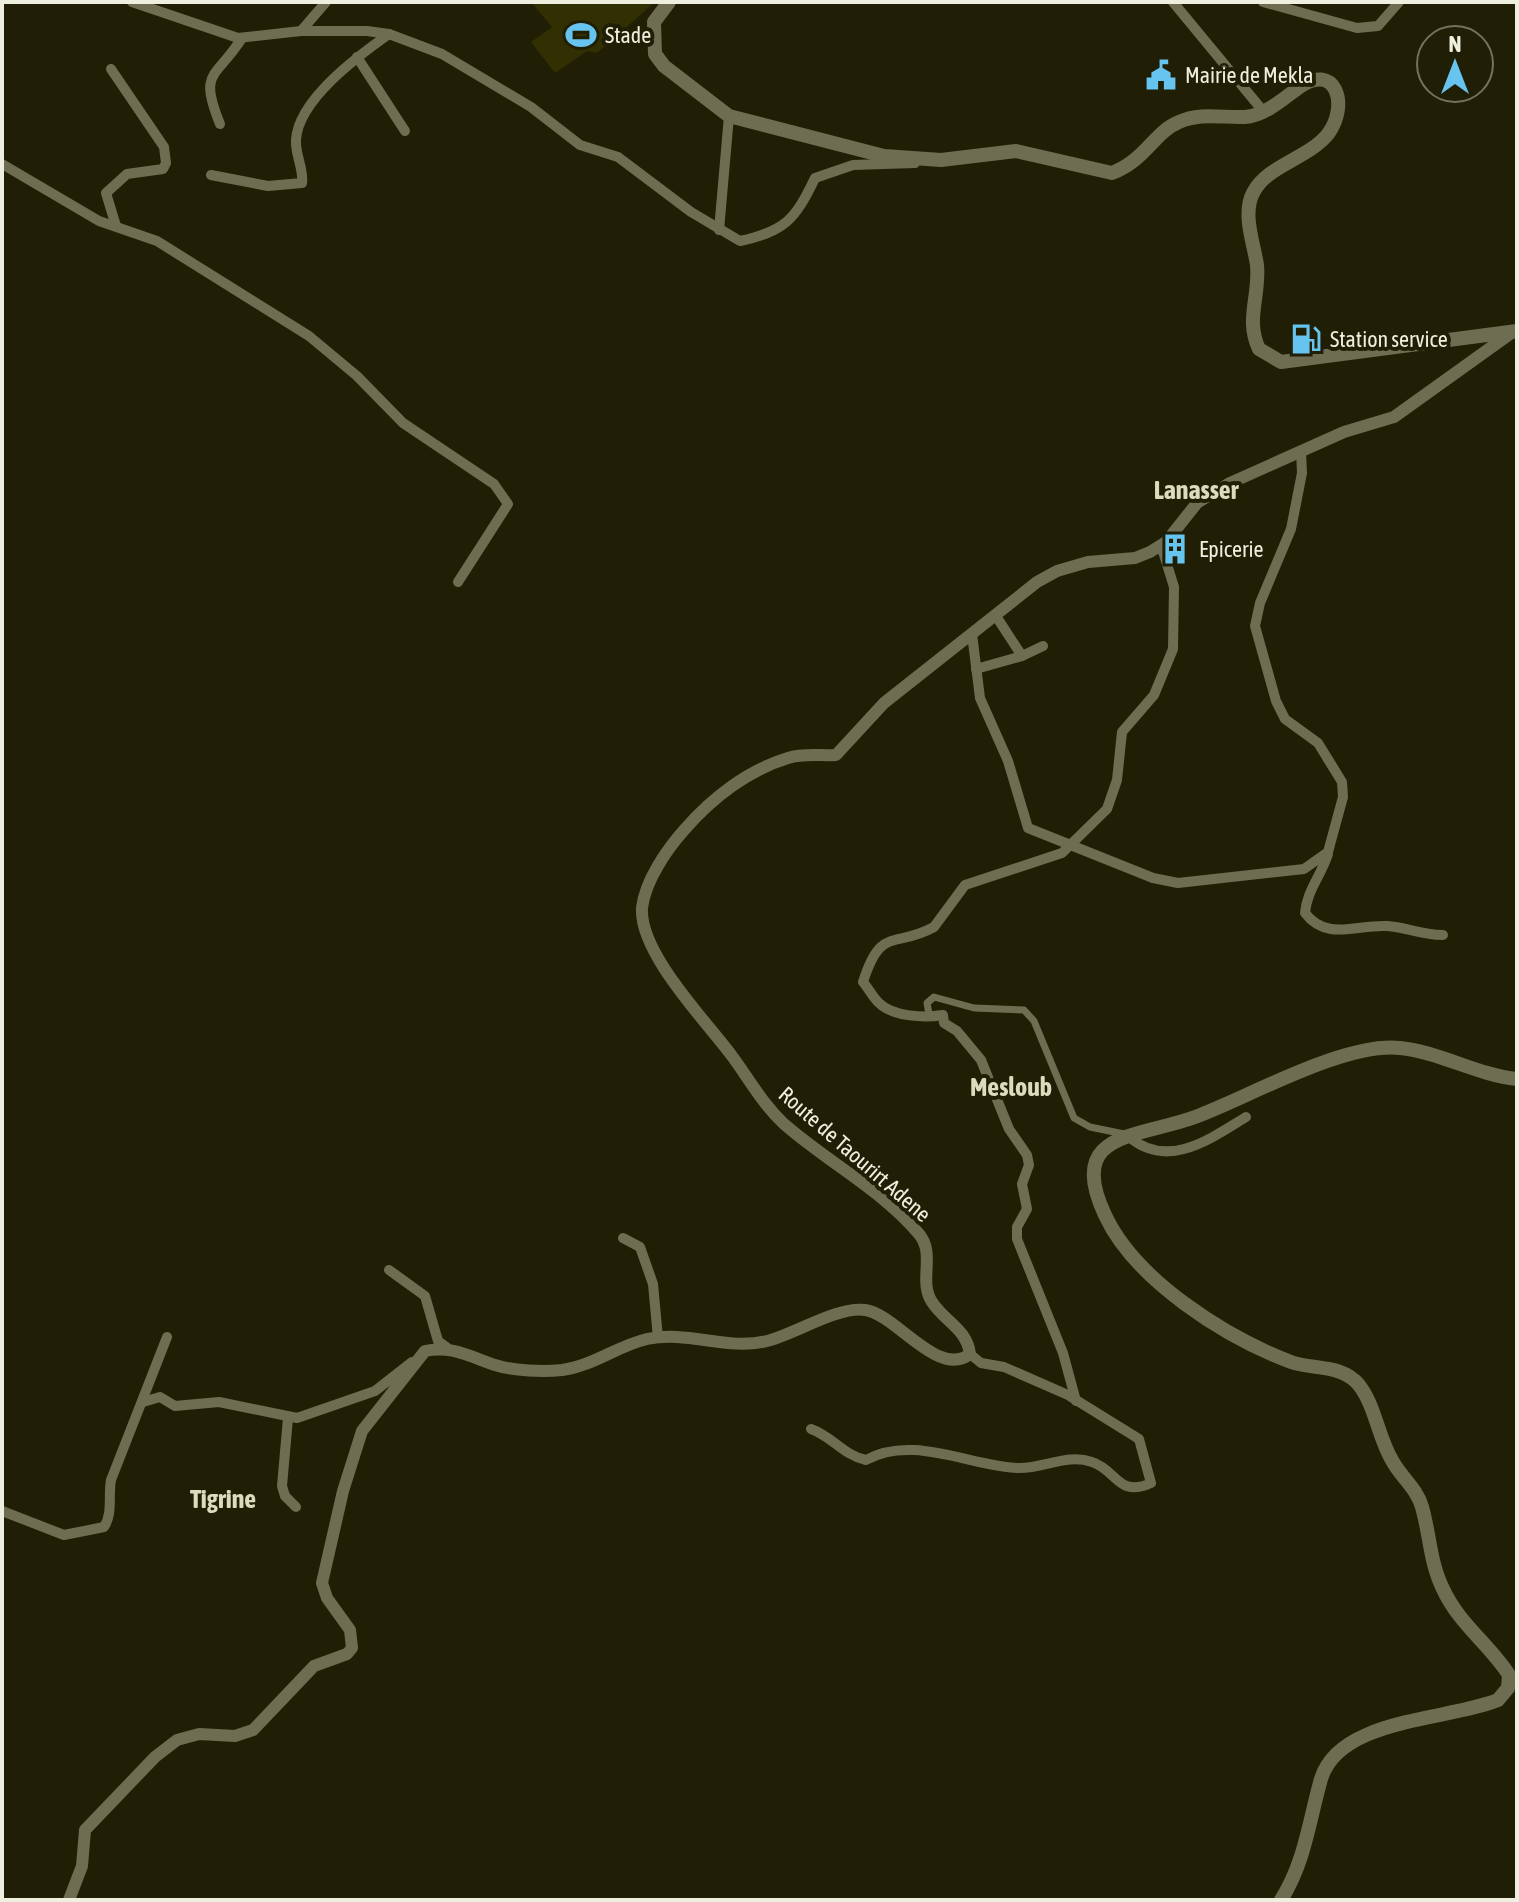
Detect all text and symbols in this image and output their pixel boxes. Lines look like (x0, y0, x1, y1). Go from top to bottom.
sports icon: Stade (564, 18, 598, 52)
place label: Stade (605, 22, 651, 48)
north arrow (1415, 24, 1495, 104)
text: N (1449, 31, 1461, 57)
public building icon: Mairie de Mekla (1144, 58, 1178, 92)
place label: Mairie de Mekla (1185, 62, 1313, 88)
fuel station icon: Station service (1289, 322, 1323, 356)
place label: Station service (1330, 326, 1448, 352)
district label: Lanasser (1154, 475, 1240, 505)
building icon: Epicerie (1158, 532, 1192, 566)
place label: Epicerie (1199, 536, 1264, 562)
district label: Mesloub (970, 1072, 1052, 1102)
street label: Route de Taourirt Adene (774, 1081, 936, 1227)
district label: Tigrine (190, 1484, 256, 1514)

